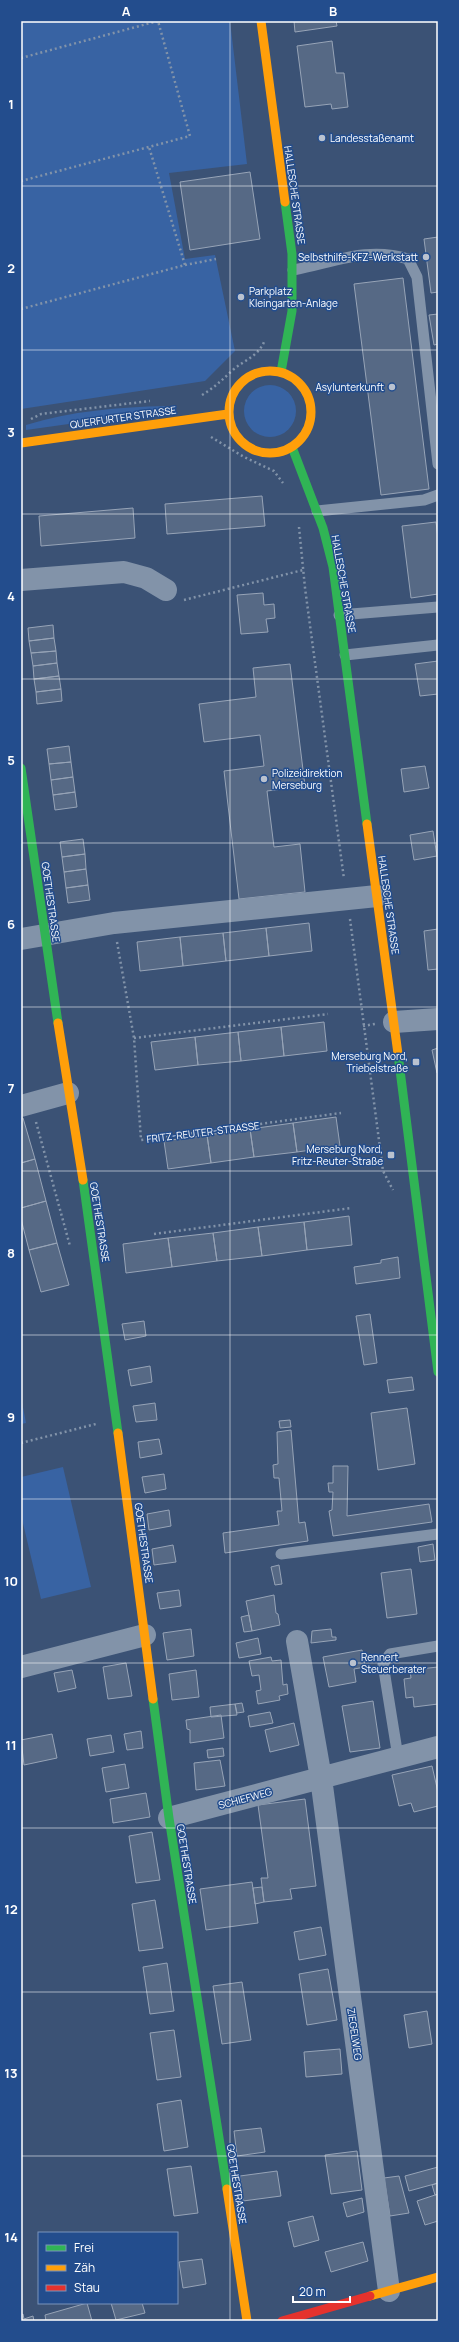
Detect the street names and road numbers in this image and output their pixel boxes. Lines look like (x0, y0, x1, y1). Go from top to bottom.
street label: HALLESCHE STRASSE (281, 145, 309, 246)
street label: QUERFURTER STRASSE (69, 403, 177, 431)
street label: HALLESCHE STRASSE (328, 534, 360, 634)
street label: HALLESCHE STRASSE (375, 855, 403, 956)
street label: GOETHESTRASSE (38, 861, 64, 943)
street label: FRITZ-REUTER-STRASSE (146, 1118, 261, 1146)
street label: GOETHESTRASSE (87, 1181, 113, 1263)
street label: GOETHESTRASSE (131, 1502, 157, 1584)
street label: SCHIEFWEG (217, 1784, 273, 1812)
street label: GOETHESTRASSE (174, 1823, 200, 1905)
street label: ZIEGELWEG (344, 2007, 366, 2061)
street label: GOETHESTRASSE (224, 2143, 250, 2225)

